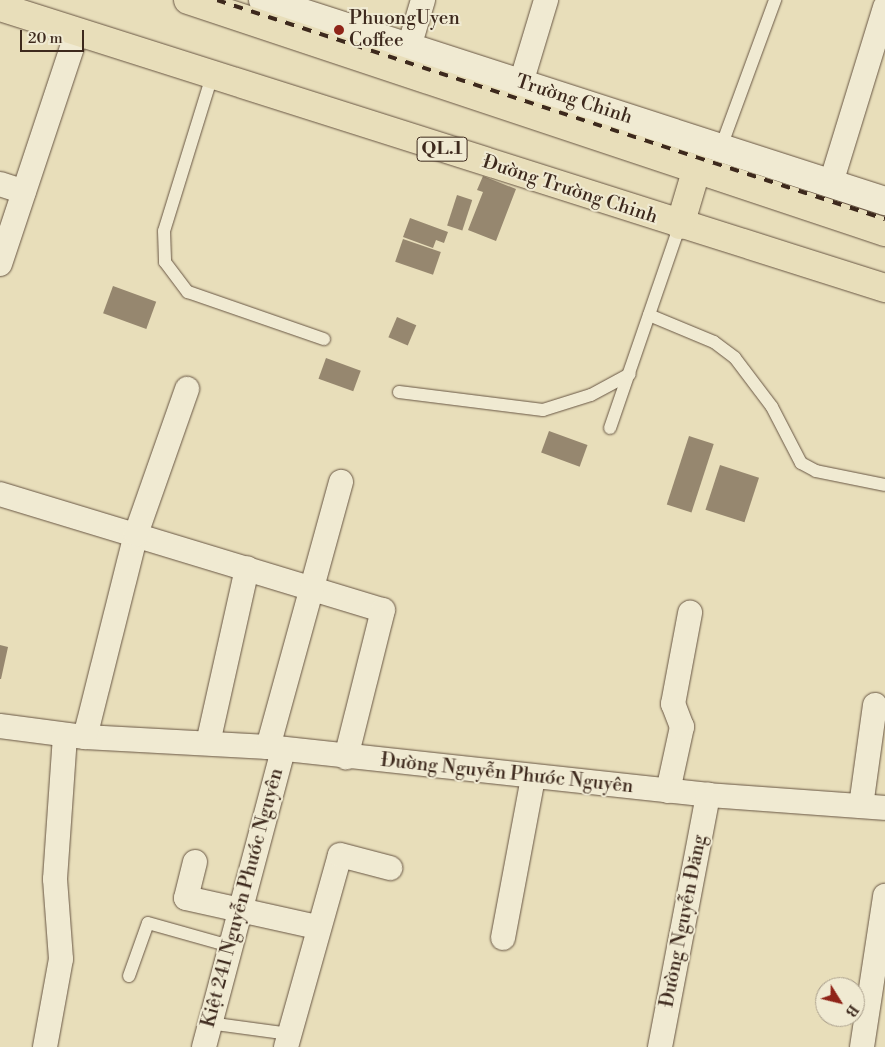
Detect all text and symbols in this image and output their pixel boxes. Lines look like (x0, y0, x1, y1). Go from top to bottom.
place label: PhuongUyen Coffee (349, 8, 460, 52)
scale bar (22, 20, 86, 52)
marker: PhuongUyen Coffee (333, 24, 345, 36)
text: 20 m (28, 29, 63, 48)
street label: Trường Chinh (513, 70, 635, 130)
road number: QL.1 (416, 134, 468, 164)
street label: Đường Trường Chinh (480, 151, 660, 229)
street label: Đường Nguyễn Phước Nguyên (380, 749, 634, 799)
street label: Kiệt 241 Nguyễn Phước Nguyên (197, 766, 289, 1030)
street label: Đường Nguyễn Đăng (656, 833, 712, 1009)
north arrow (815, 977, 865, 1027)
text: B (841, 1001, 862, 1020)

